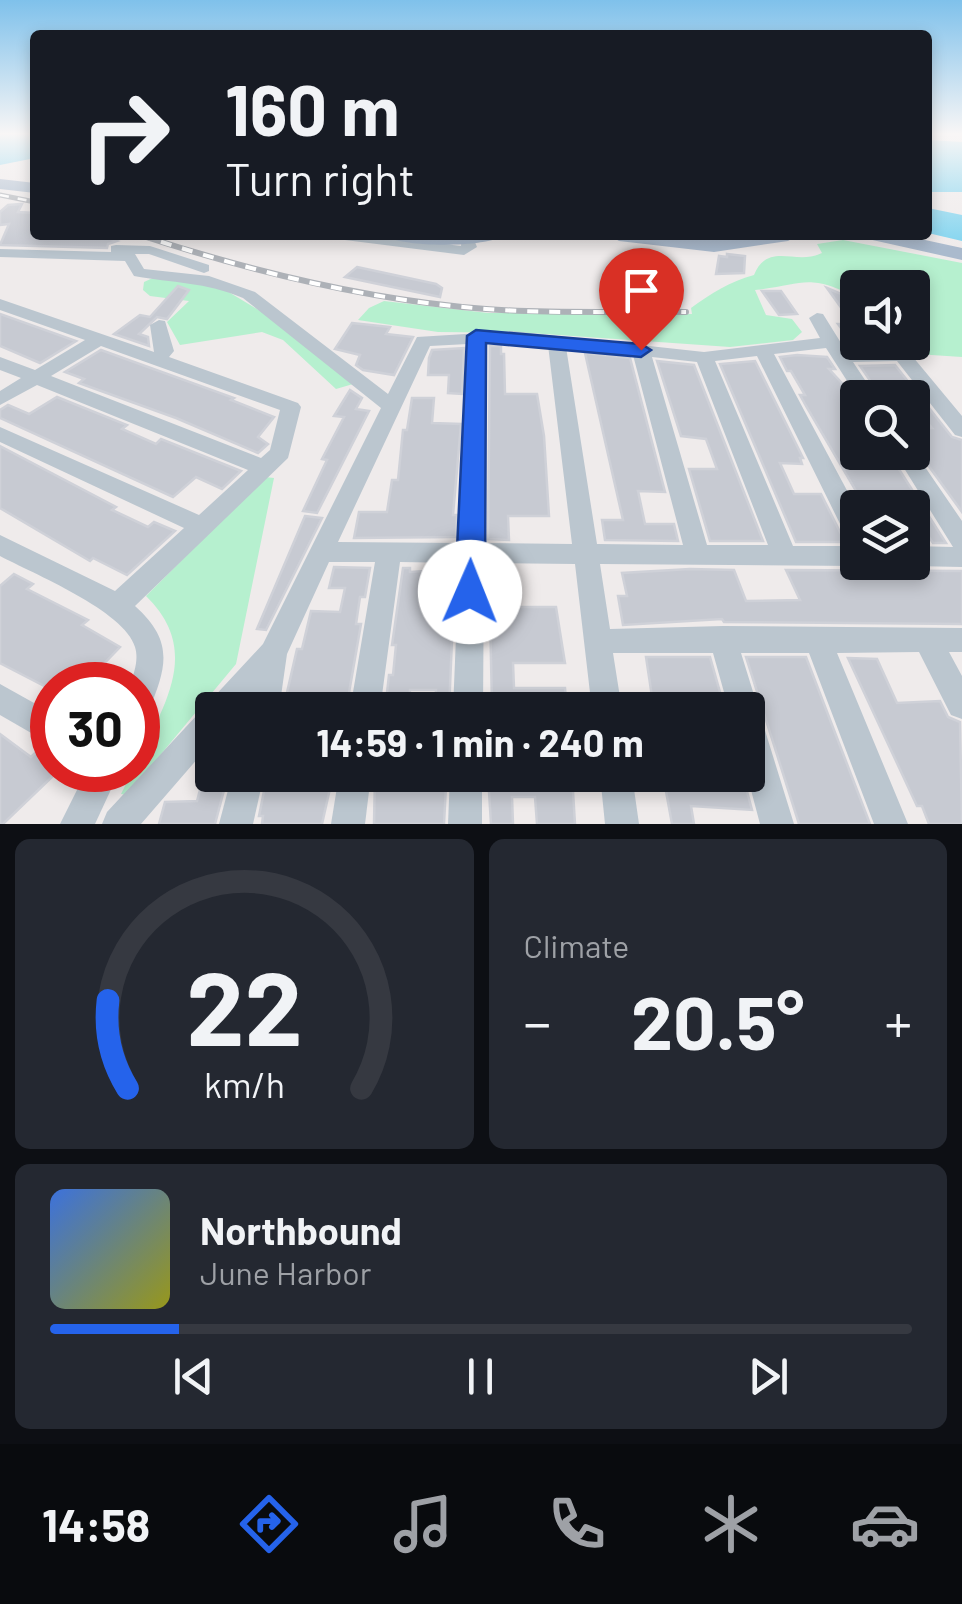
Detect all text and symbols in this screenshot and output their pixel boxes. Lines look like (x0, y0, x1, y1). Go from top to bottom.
text: 160 m (225, 66, 400, 150)
icon: right (60, 70, 190, 200)
text: Turn right (225, 151, 415, 205)
pin (599, 248, 684, 351)
icon: arrive (614, 263, 669, 318)
map controls (840, 270, 930, 580)
button: sound (840, 270, 930, 360)
button: search (840, 380, 930, 470)
button: layers (840, 490, 930, 580)
position arrow (418, 540, 522, 644)
speed limit sign: 30 (30, 662, 160, 792)
text: 14:59 · 1 min · 240 m (316, 719, 644, 765)
text: Climate (524, 926, 629, 964)
text: 22 (186, 942, 302, 1067)
text: 20.5° (631, 975, 805, 1065)
text: − (524, 988, 551, 1054)
text: + (884, 988, 912, 1054)
text: km/h (204, 1062, 285, 1105)
text: Northbound (200, 1207, 402, 1253)
text: June Harbor (200, 1253, 371, 1291)
icon: previous (166, 1349, 221, 1404)
icon: pause (453, 1349, 508, 1404)
icon: next (741, 1349, 796, 1404)
icon: directions (234, 1489, 304, 1559)
icon: music (388, 1489, 458, 1559)
icon: phone (542, 1489, 612, 1559)
icon: climate (696, 1489, 766, 1559)
icon: car (850, 1489, 920, 1559)
text: 14:58 (42, 1497, 150, 1551)

